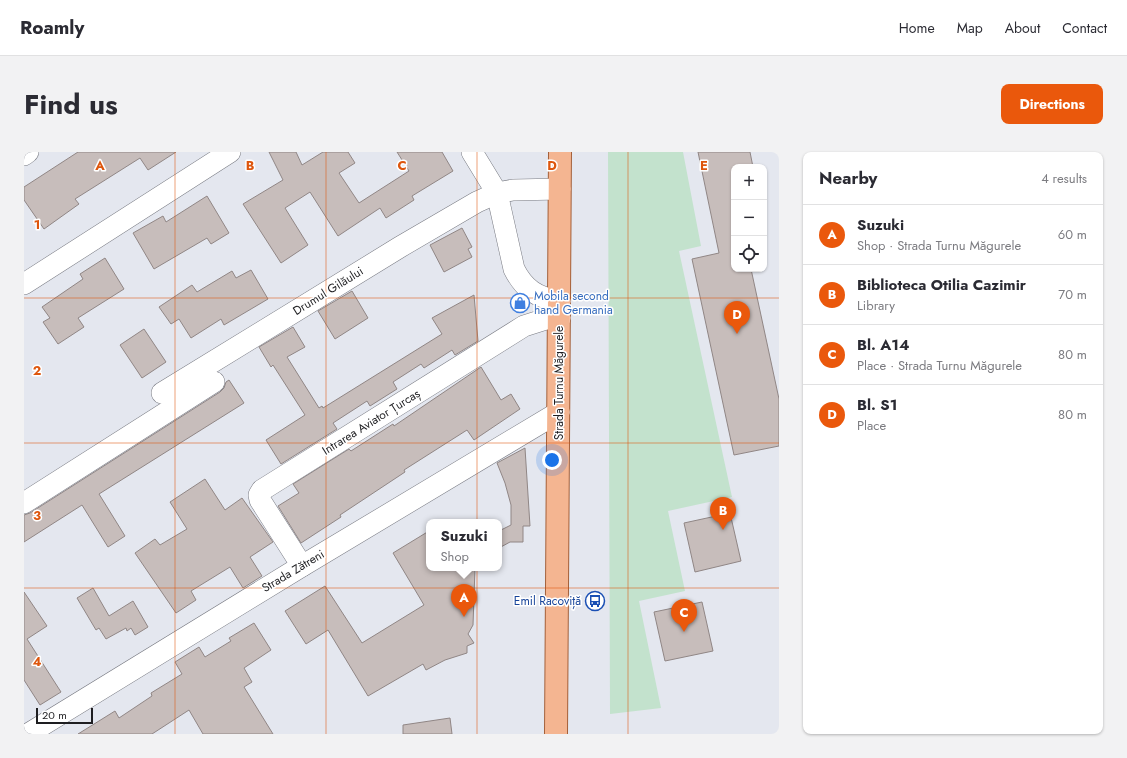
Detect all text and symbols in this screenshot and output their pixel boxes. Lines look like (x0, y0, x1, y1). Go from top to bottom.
text: Roamly (20, 14, 84, 41)
text: Home (899, 18, 935, 38)
text: Map (957, 18, 983, 38)
text: About (1005, 18, 1040, 38)
text: Contact (1062, 18, 1107, 38)
text: Find us (24, 84, 118, 125)
button: Directions (1001, 84, 1103, 124)
text: A (94, 156, 105, 175)
text: B (246, 156, 255, 175)
text: C (397, 156, 407, 175)
text: D (547, 156, 557, 175)
text: E (700, 156, 708, 175)
map controls (731, 164, 767, 272)
button: + (731, 164, 767, 200)
text: Nearby (819, 166, 877, 190)
text: 4 results (1041, 169, 1087, 188)
button: − (731, 200, 767, 236)
text: Suzuki (857, 214, 904, 236)
text: 1 (34, 215, 40, 234)
text: A (827, 225, 837, 244)
text: 60 m (1058, 225, 1087, 244)
button: locate (731, 236, 767, 272)
text: Shop · Strada Turnu Măgurele (857, 236, 1021, 255)
street label: Drumul Gilăului (289, 262, 367, 320)
text: Biblioteca Otilia Cazimir (857, 274, 1026, 296)
text: B (828, 285, 836, 304)
text: 70 m (1058, 285, 1087, 304)
place label: Mobila second hand Germania (534, 287, 613, 319)
shop icon: Mobila second hand Germania (509, 292, 531, 314)
text: Library (857, 296, 895, 315)
pin: D (724, 301, 750, 334)
street label: Strada Turnu Măgurele (550, 326, 568, 440)
text: Bl. A14 (857, 334, 909, 356)
text: C (827, 345, 837, 364)
text: 80 m (1058, 345, 1087, 364)
text: Place · Strada Turnu Măgurele (857, 356, 1022, 375)
text: 2 (33, 361, 41, 380)
street label: Intrarea Aviator Țurcaș (319, 385, 424, 459)
text: Bl. S1 (857, 394, 897, 416)
text: D (827, 405, 837, 424)
text: 80 m (1058, 405, 1087, 424)
text: Place (857, 416, 886, 435)
your location (542, 450, 562, 470)
pin: B (710, 497, 736, 530)
text: 3 (33, 506, 41, 525)
popup (426, 519, 502, 571)
text: Suzuki (440, 525, 488, 547)
street label: Strada Zătreni (258, 545, 328, 597)
text: Shop (440, 547, 469, 566)
pin: A (451, 584, 477, 617)
bus stop icon: Emil Racoviță (584, 590, 606, 612)
place label: Emil Racoviță (514, 592, 581, 610)
pin: C (671, 599, 697, 632)
text: 4 (32, 652, 42, 671)
scale bar (36, 706, 93, 725)
text: 20 m (42, 707, 67, 723)

